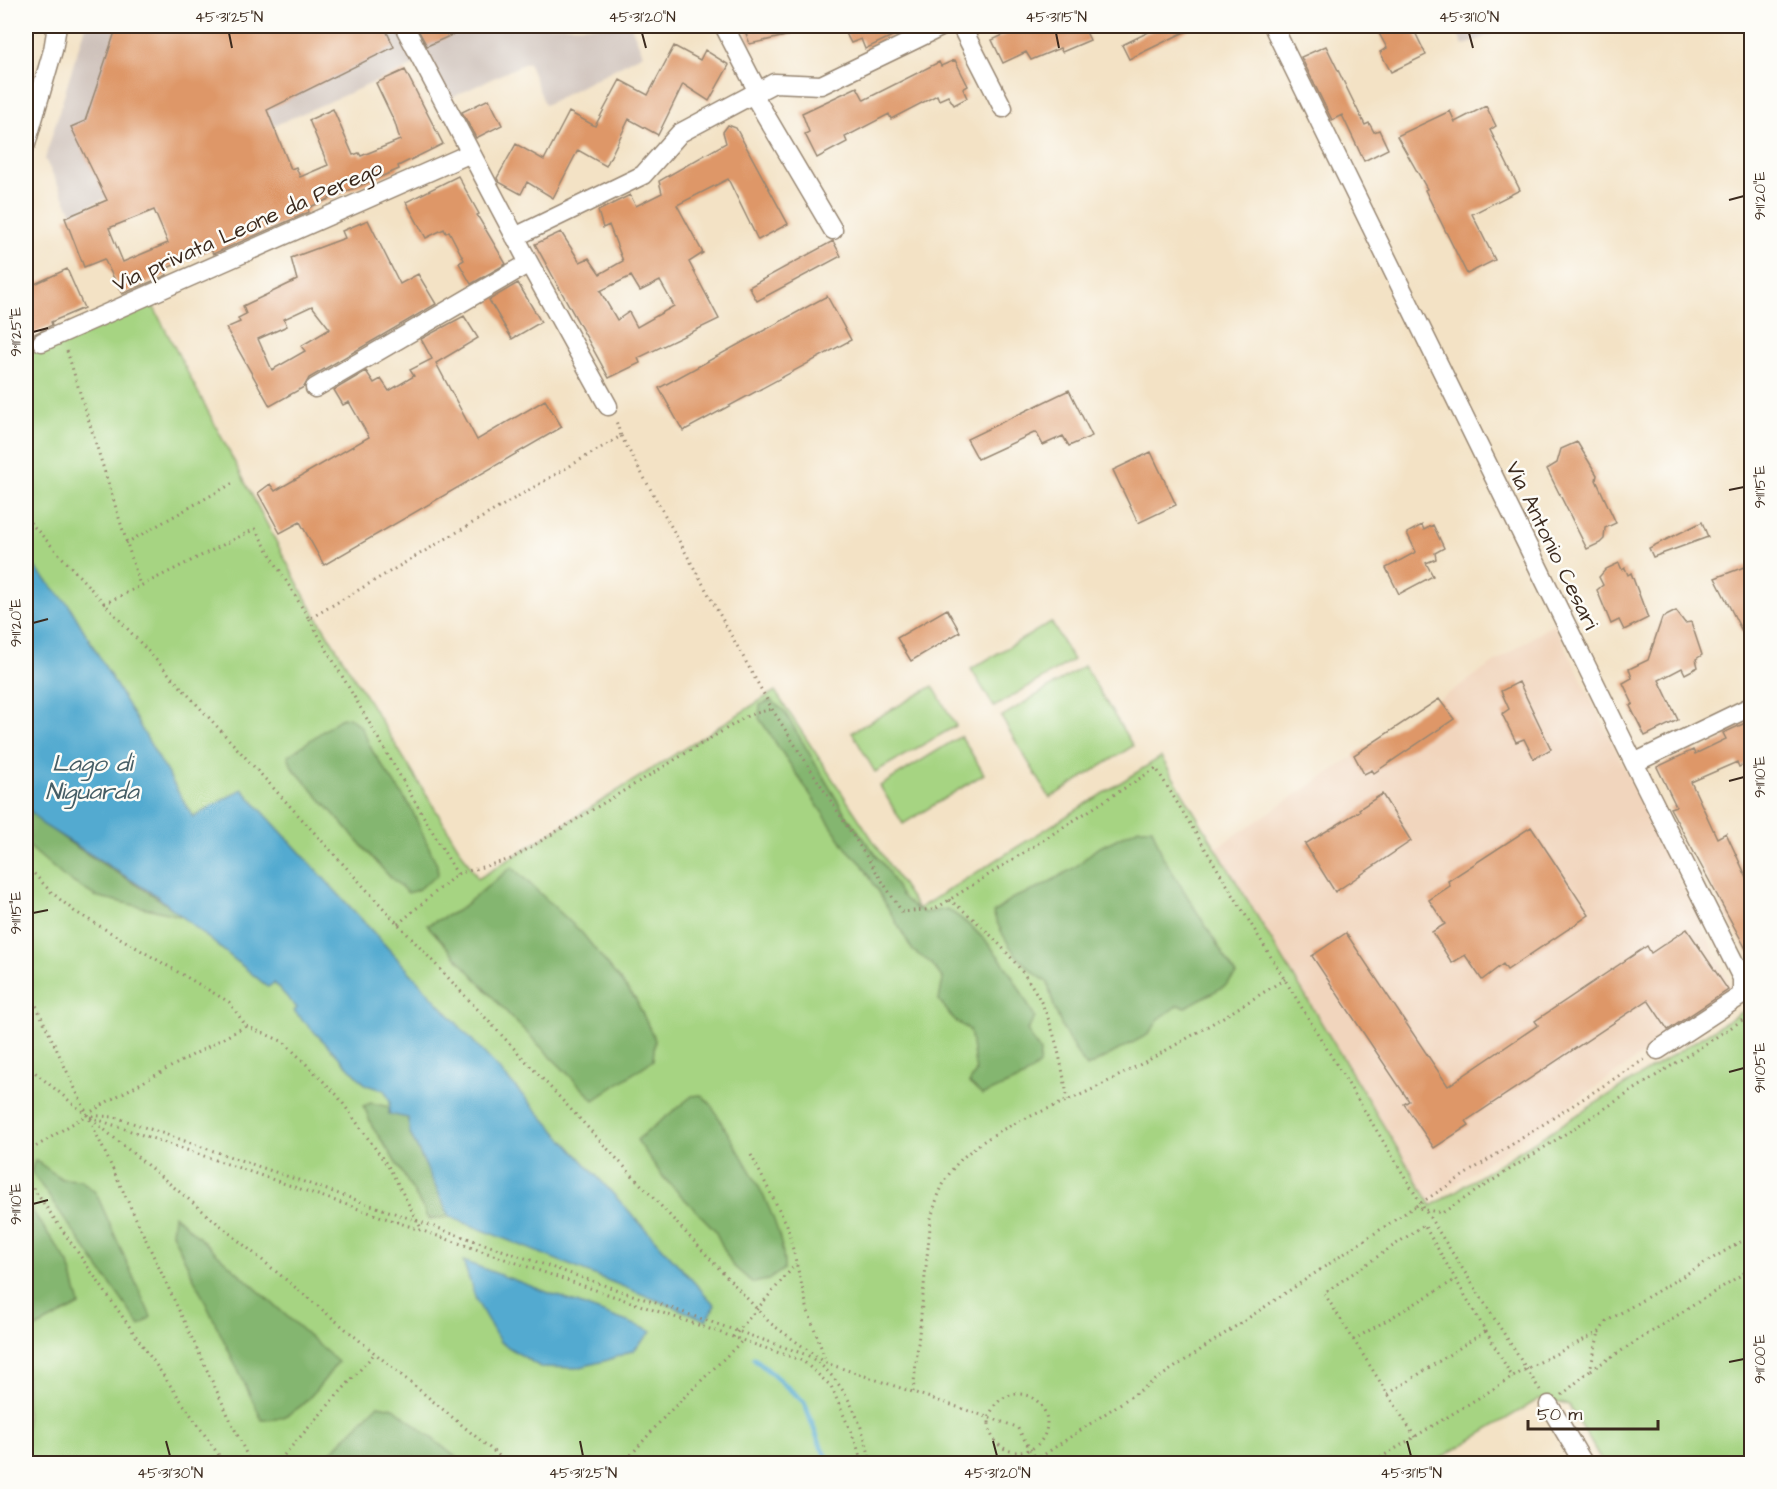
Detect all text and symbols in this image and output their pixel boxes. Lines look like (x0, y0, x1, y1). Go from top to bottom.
text: 45°31'25"N (195, 7, 263, 28)
text: 45°31'20"N (608, 7, 676, 28)
text: 45°31'15"N (1025, 7, 1087, 28)
text: 45°31'10"N (1439, 7, 1499, 28)
street label: Via privata Leone da Perego (108, 152, 389, 301)
text: 9°11'20"E (1750, 172, 1771, 220)
text: 9°11'25"E (6, 307, 27, 357)
street label: Via Antonio Cesari (1497, 456, 1606, 635)
text: 9°11'15"E (1750, 465, 1771, 509)
text: 9°11'20"E (6, 599, 27, 647)
water label: Lago di Niguarda (45, 747, 140, 810)
text: 9°11'10"E (1750, 756, 1771, 798)
text: 9°11'15"E (6, 891, 27, 935)
text: 9°11'05"E (1750, 1043, 1771, 1093)
text: 9°11'10"E (6, 1183, 27, 1225)
text: 9°11'00"E (1750, 1334, 1771, 1384)
scale bar (1528, 1393, 1658, 1431)
text: 50 m (1537, 1402, 1582, 1427)
text: 45°31'30"N (137, 1463, 203, 1484)
text: 45°31'25"N (549, 1463, 617, 1484)
text: 45°31'20"N (963, 1463, 1031, 1484)
text: 45°31'15"N (1380, 1463, 1442, 1484)

